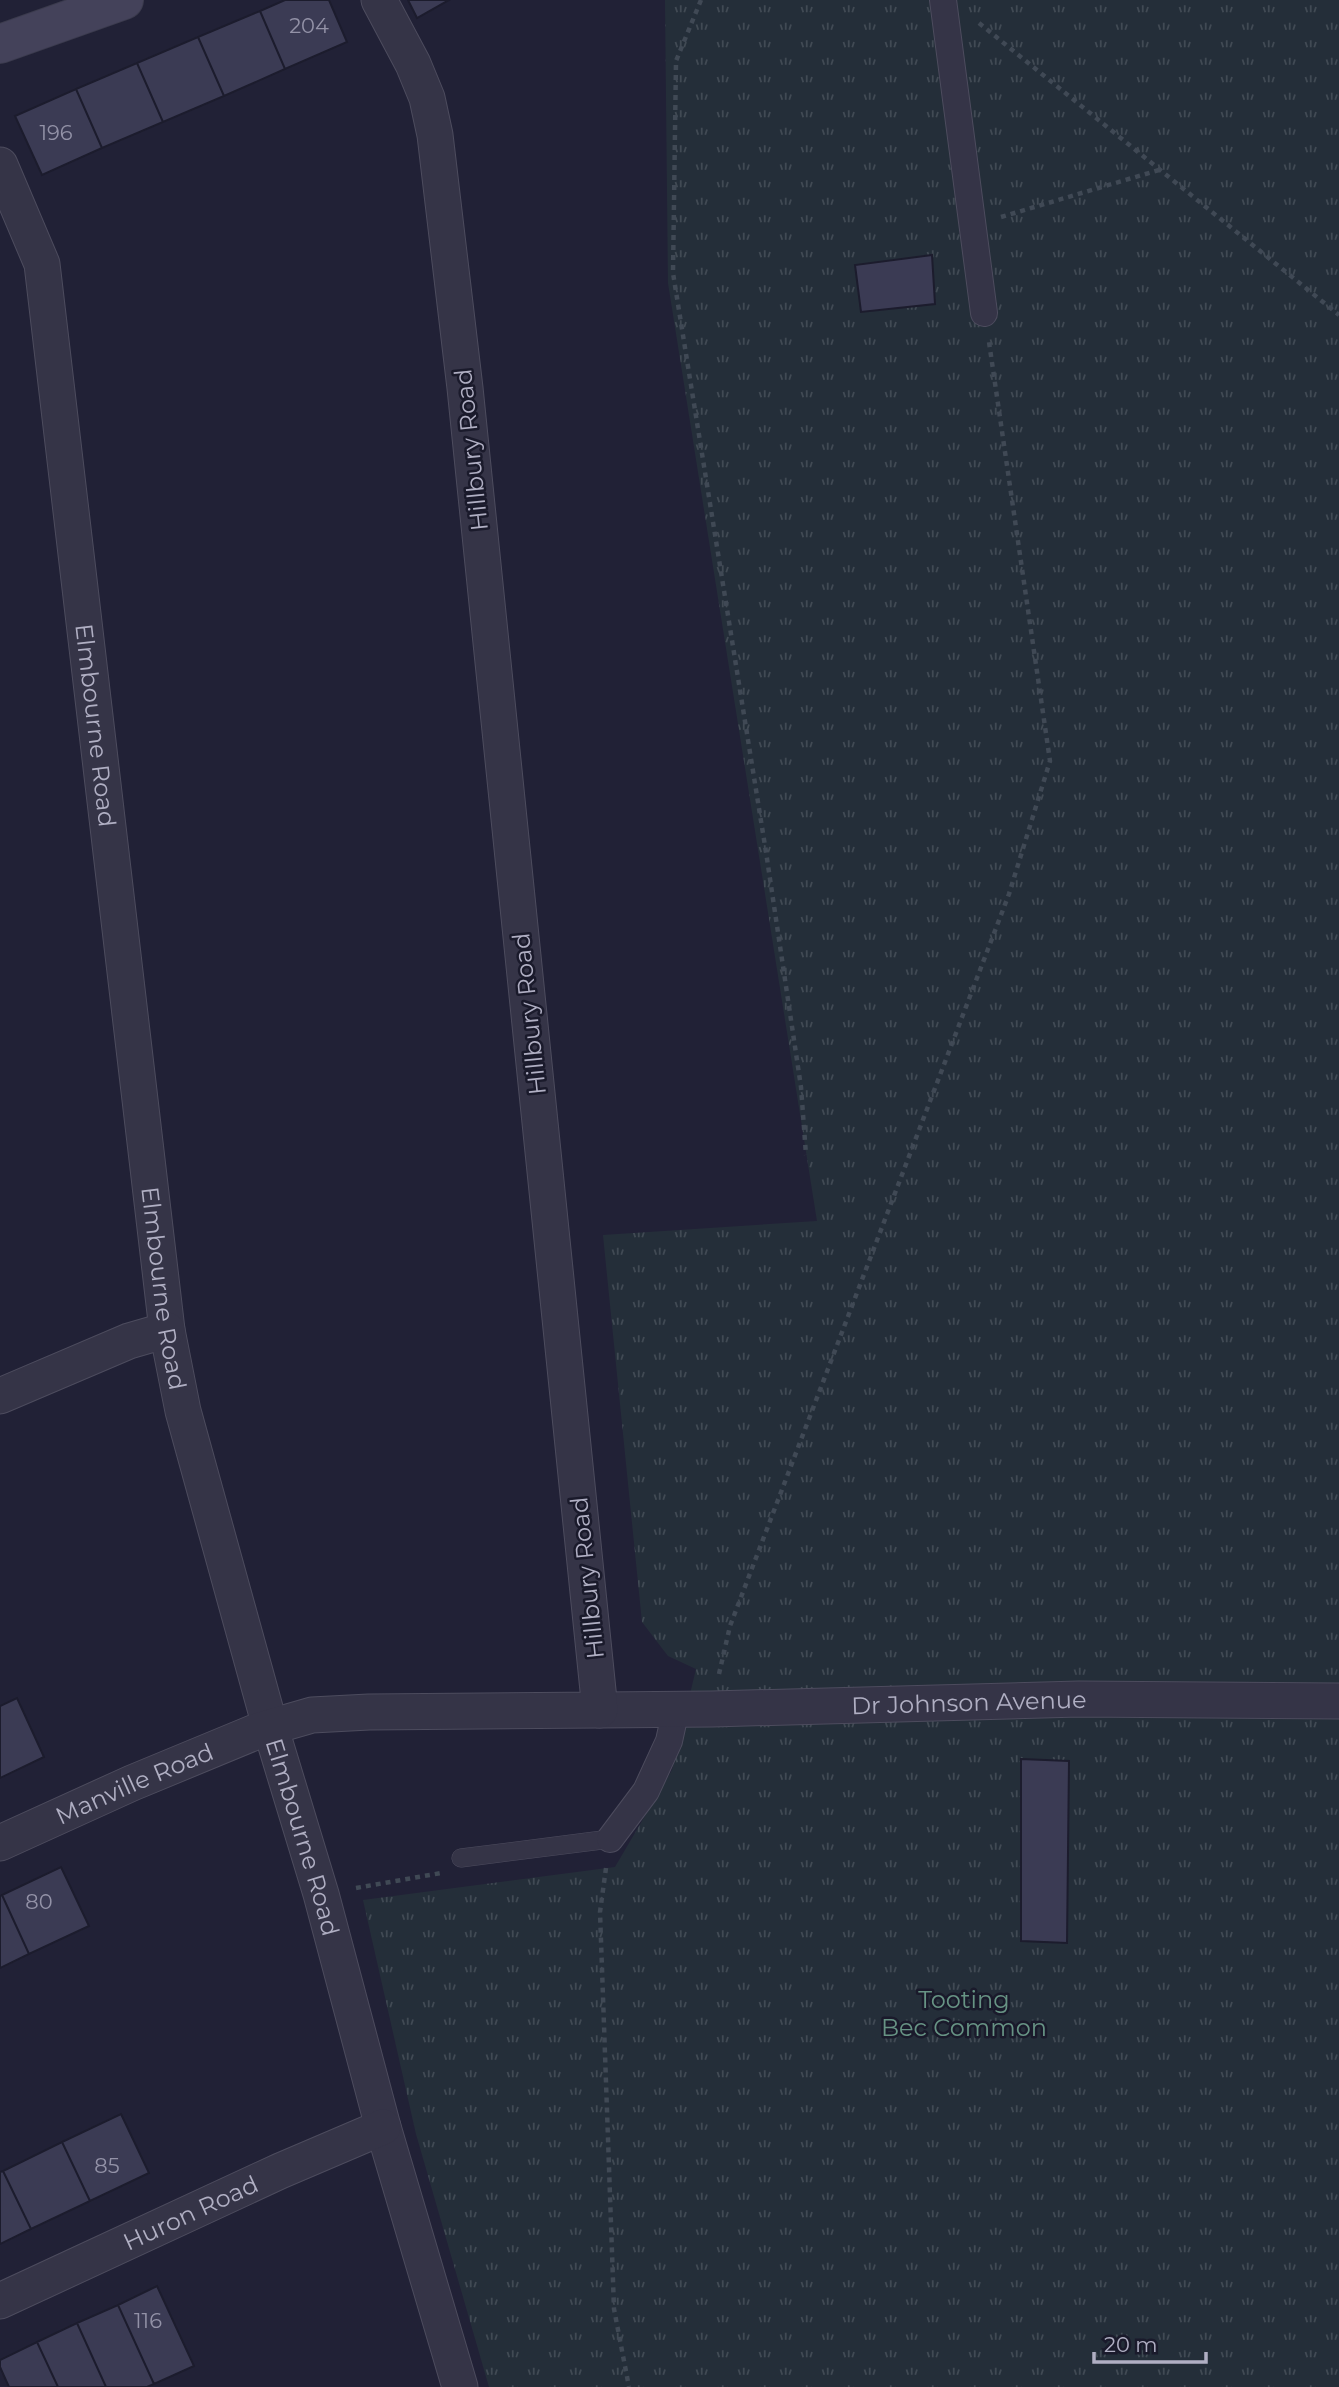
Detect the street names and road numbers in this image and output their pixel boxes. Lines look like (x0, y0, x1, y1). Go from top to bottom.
street label: Hillbury Road (448, 368, 494, 532)
street label: Elmbourne Road (70, 622, 122, 829)
street label: Hillbury Road (506, 932, 552, 1096)
street label: Elmbourne Road (136, 1185, 193, 1392)
street label: Hillbury Road (564, 1496, 610, 1660)
street label: Dr Johnson Avenue (851, 1684, 1087, 1720)
street label: Elmbourne Road (260, 1735, 346, 1939)
street label: Manville Road (51, 1736, 218, 1830)
street label: Huron Road (118, 2169, 262, 2256)

